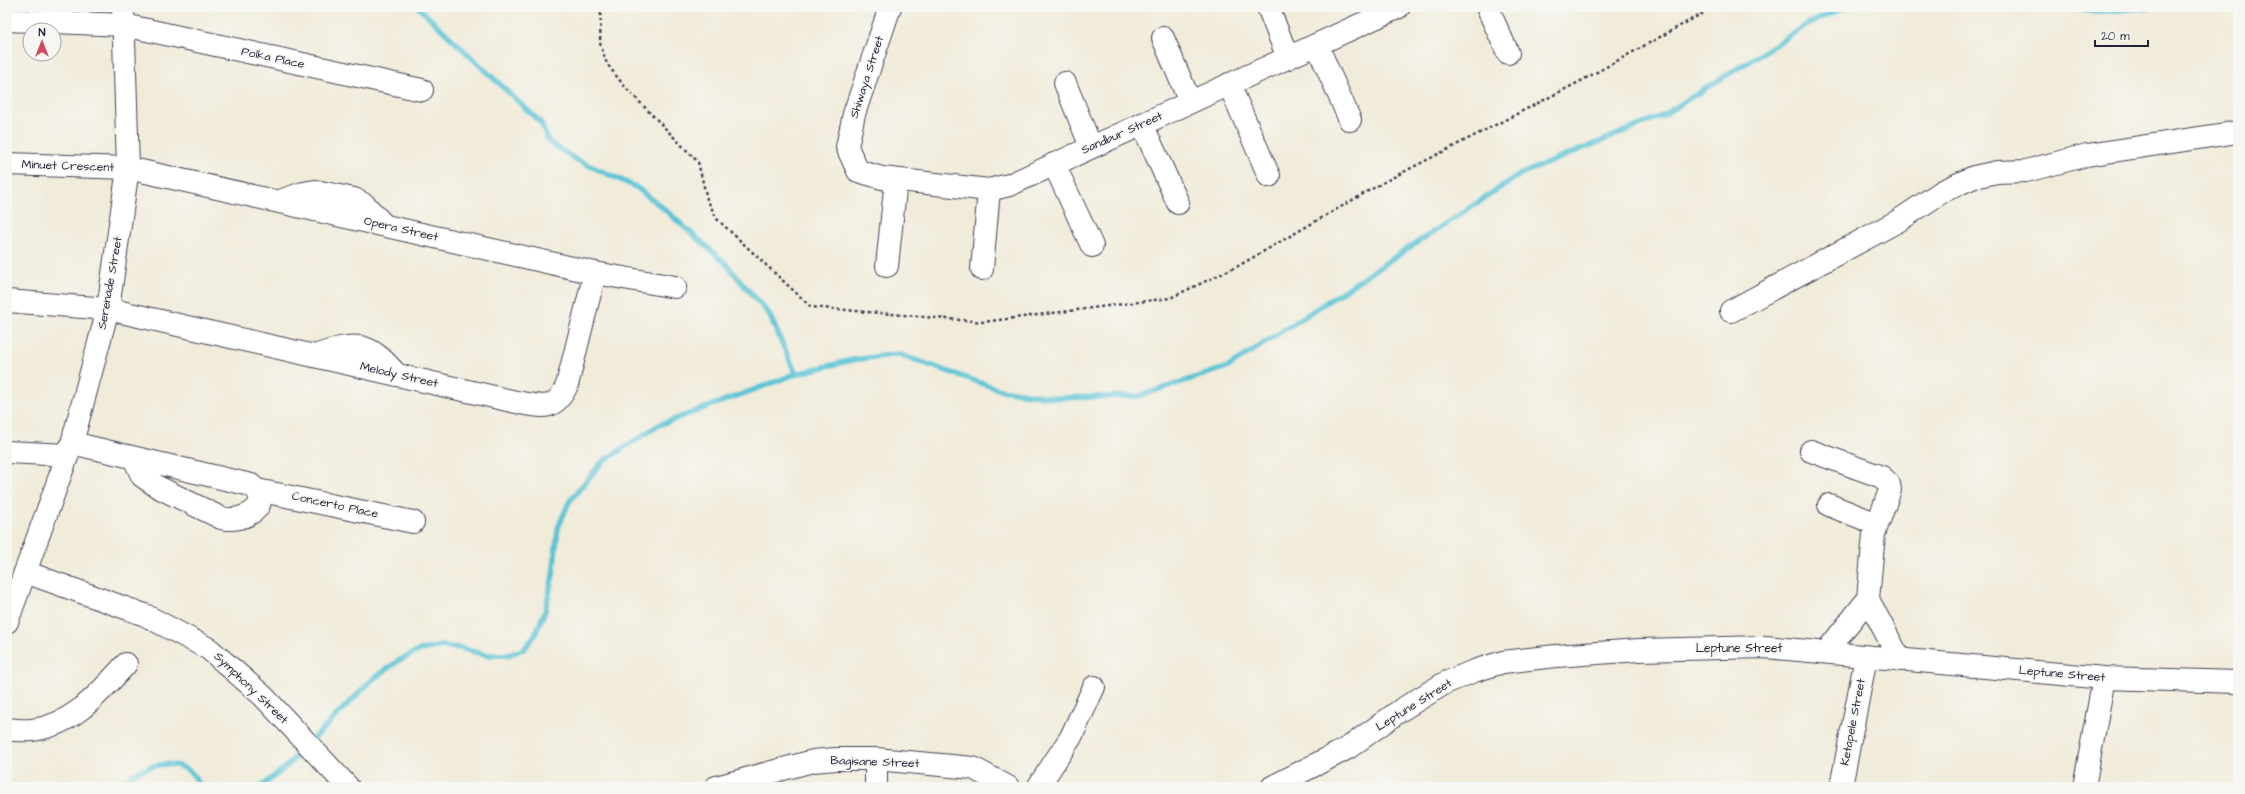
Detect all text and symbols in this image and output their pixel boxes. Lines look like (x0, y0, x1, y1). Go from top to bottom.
north arrow (22, 22, 62, 62)
scale bar (2095, 22, 2148, 48)
text: N (39, 25, 46, 40)
text: 20 m (2101, 28, 2130, 45)
street label: Shiwaya Street (846, 33, 889, 121)
street label: Polka Place (240, 43, 307, 73)
street label: Sandbur Street (1079, 107, 1165, 159)
street label: Minuet Crescent (21, 156, 115, 176)
street label: Opera Street (362, 212, 440, 246)
street label: Serenade Street (93, 235, 127, 331)
street label: Melody Street (358, 358, 440, 393)
street label: Concerto Place (290, 488, 380, 523)
street label: Leptune Street (1696, 640, 1783, 657)
street label: Symphony Street (209, 648, 292, 729)
street label: Leptune Street (2018, 662, 2106, 686)
street label: Leptune Street (1373, 675, 1455, 735)
street label: Ketapele Street (1836, 677, 1870, 767)
street label: Bagisane Street (830, 752, 920, 773)

